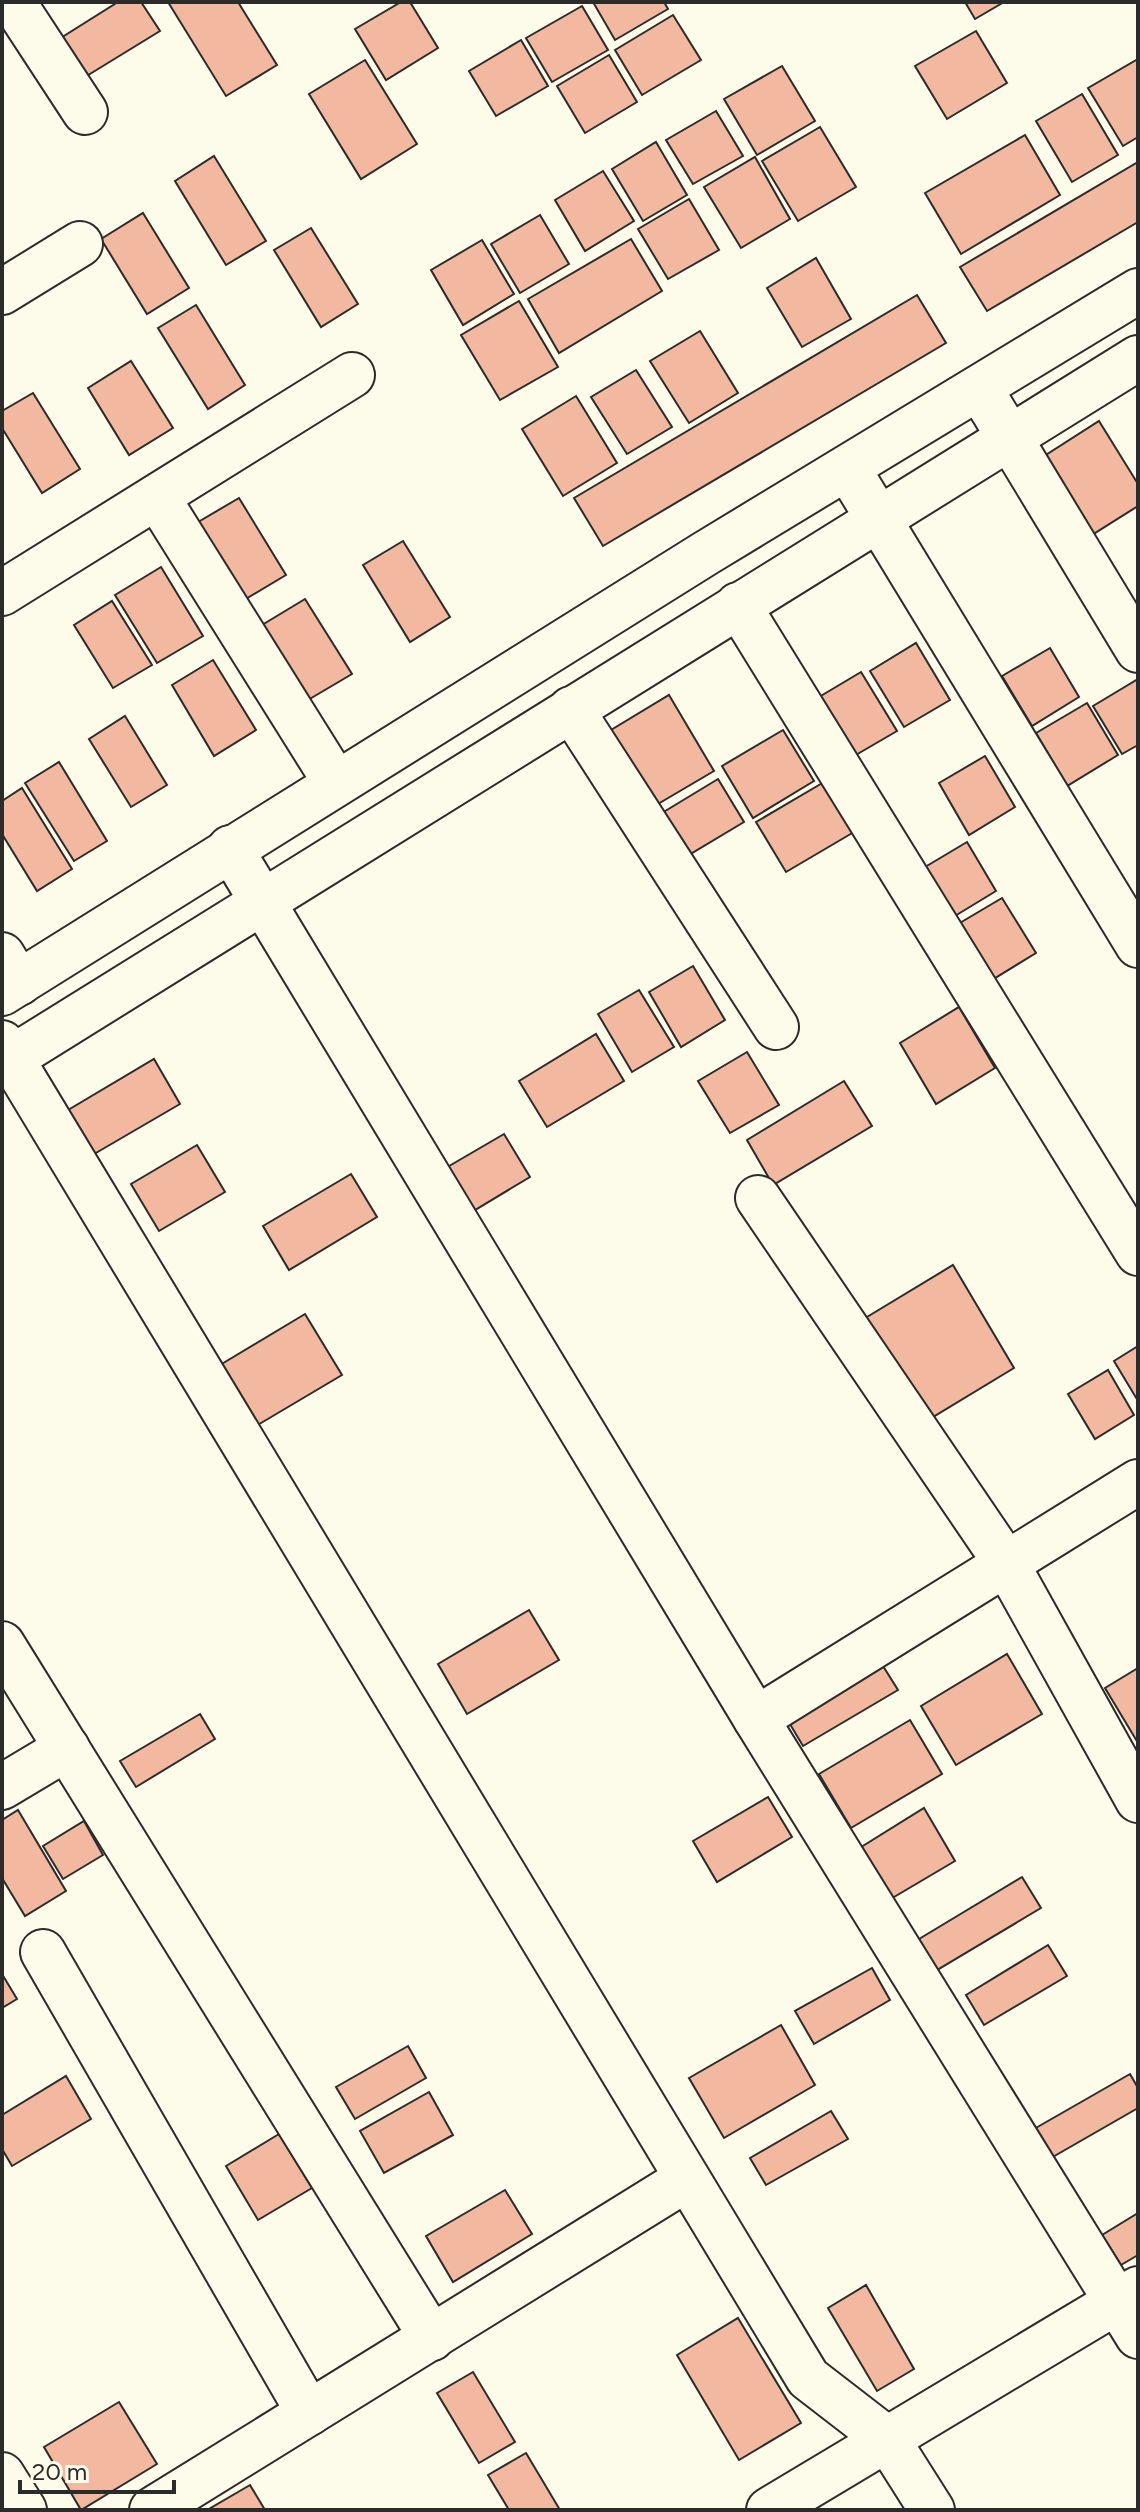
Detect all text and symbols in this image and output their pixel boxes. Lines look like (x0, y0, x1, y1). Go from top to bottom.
scale bar (20, 2444, 174, 2494)
text: 20 m (32, 2457, 87, 2486)

